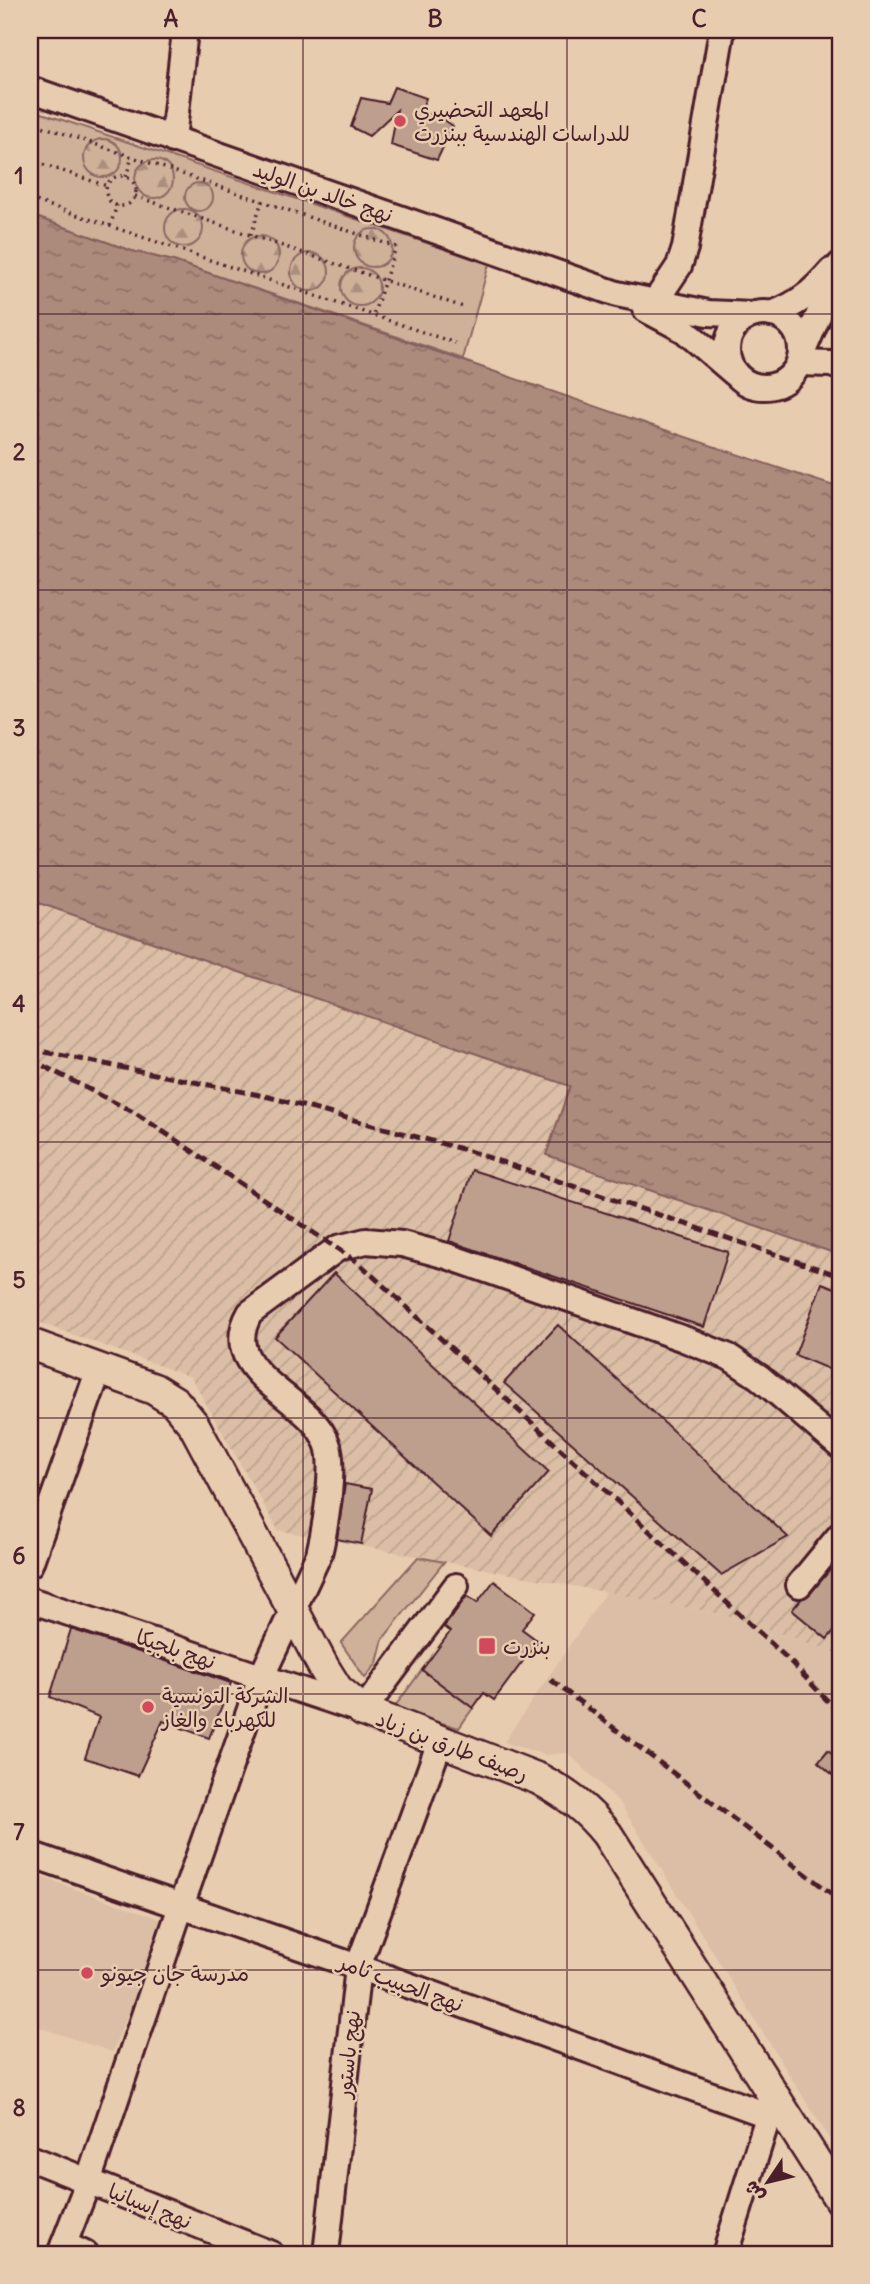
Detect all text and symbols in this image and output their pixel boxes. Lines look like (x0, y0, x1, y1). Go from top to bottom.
text: A (164, 4, 179, 33)
text: B (427, 4, 443, 33)
text: C (691, 4, 707, 33)
place label: المعهد التحضيري للدراسات الهندسية ببنزرت (414, 96, 630, 147)
marker: المعهد التحضيري للدراسات الهندسية ببنزرت (392, 113, 408, 129)
street label: نهج خالد بن الوليد (249, 155, 396, 229)
text: 1 (14, 161, 24, 190)
text: 2 (13, 437, 26, 466)
text: 3 (12, 713, 26, 742)
text: 4 (12, 989, 26, 1018)
text: 5 (12, 1265, 26, 1294)
text: 6 (12, 1541, 26, 1570)
street label: نهج بلجيكا (132, 1623, 219, 1676)
place label: بنزرت (503, 1633, 551, 1660)
marker: بنزرت (477, 1636, 497, 1656)
place label: الشركة التونسية للكهرباء والغاز (160, 1682, 289, 1733)
marker: الشركة التونسية للكهرباء والغاز (140, 1699, 156, 1715)
street label: رصيف طارق بن زياد (372, 1705, 532, 1787)
text: 7 (13, 1817, 25, 1846)
street label: نهج الحبيب ثامر (333, 1947, 467, 2019)
place label: مدرسة جان جيونو (100, 1960, 249, 1987)
marker: مدرسة جان جيونو (79, 1965, 95, 1981)
street label: نهج باستور (330, 2009, 367, 2101)
text: 8 (12, 2093, 26, 2122)
north arrow (734, 2148, 804, 2218)
text: ش (738, 2176, 770, 2207)
street label: نهج إسبانيا (104, 2177, 196, 2236)

